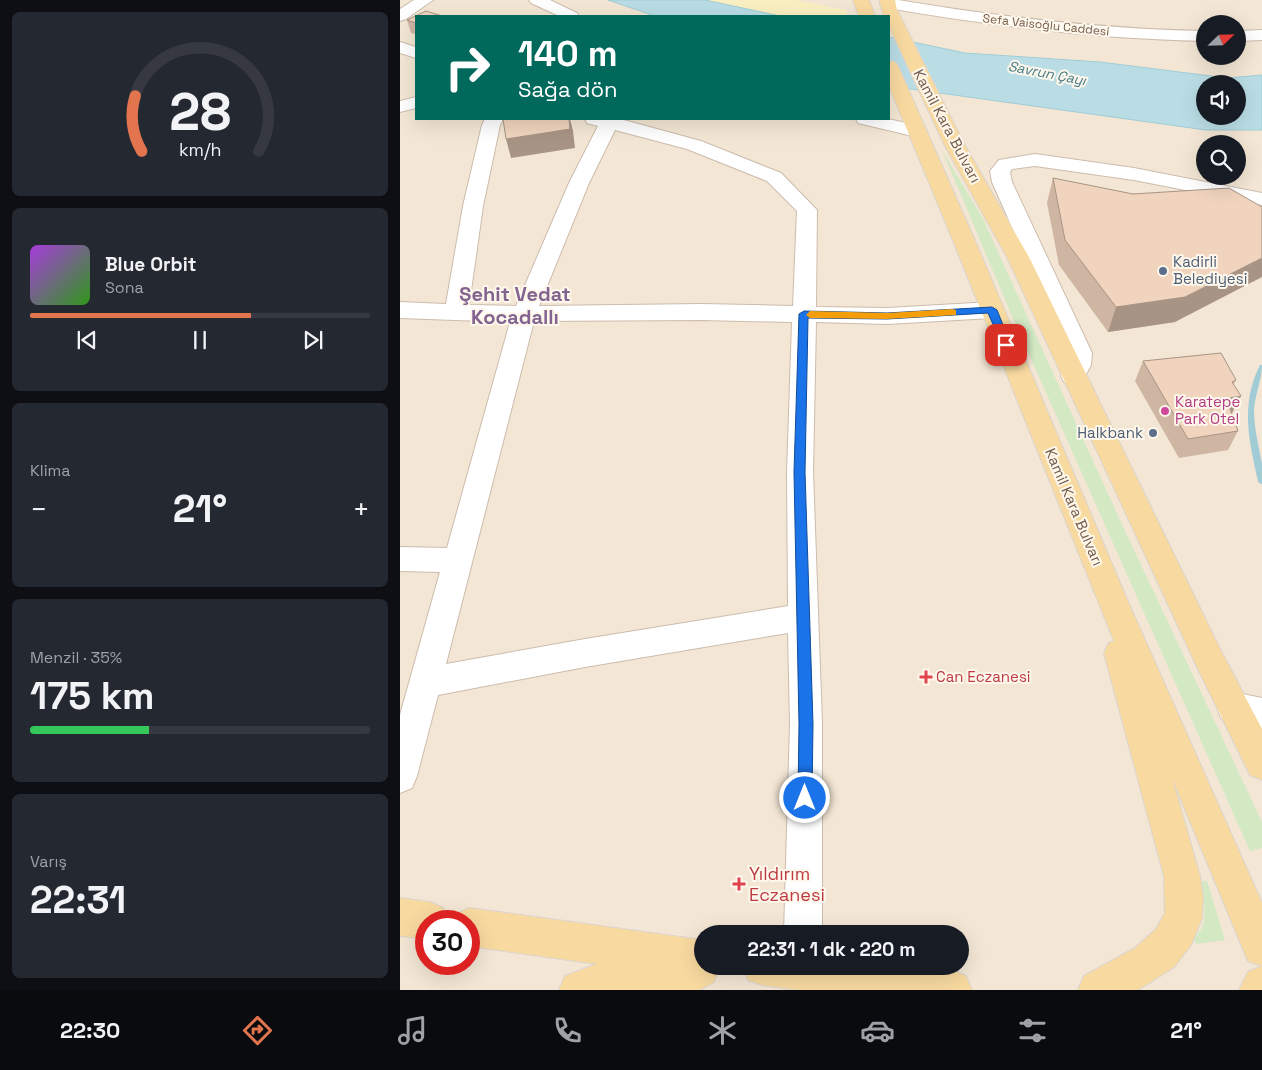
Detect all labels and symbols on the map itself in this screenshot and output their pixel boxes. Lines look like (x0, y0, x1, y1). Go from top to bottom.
street label: Sefa Vaisoğlu Caddesi (982, 10, 1110, 40)
north arrow (1196, 15, 1246, 65)
water label: Savrun Çayı (1007, 57, 1088, 89)
street label: Kamil Kara Bulvarı (909, 66, 985, 186)
place label: Kadirli Belediyesi (1173, 252, 1247, 288)
marker: Kadirli Belediyesi (1157, 265, 1169, 277)
district label: Şehit Vedat Kocadallı (459, 281, 571, 330)
pin (985, 324, 1027, 366)
place label: Karatepe Park Otel (1175, 392, 1240, 428)
marker: Karatepe Park Otel (1159, 405, 1171, 417)
place label: Halkbank (1077, 423, 1143, 442)
marker: Halkbank (1147, 427, 1159, 439)
street label: Kamil Kara Bulvarı (1041, 445, 1108, 569)
place label: Can Eczanesi (936, 667, 1031, 686)
marker: Can Eczanesi (920, 671, 932, 683)
position arrow (778, 771, 830, 823)
place label: Yıldırım Eczanesi (749, 862, 825, 906)
marker: Yıldırım Eczanesi (733, 878, 745, 890)
speed limit sign: 30 (415, 910, 480, 975)

